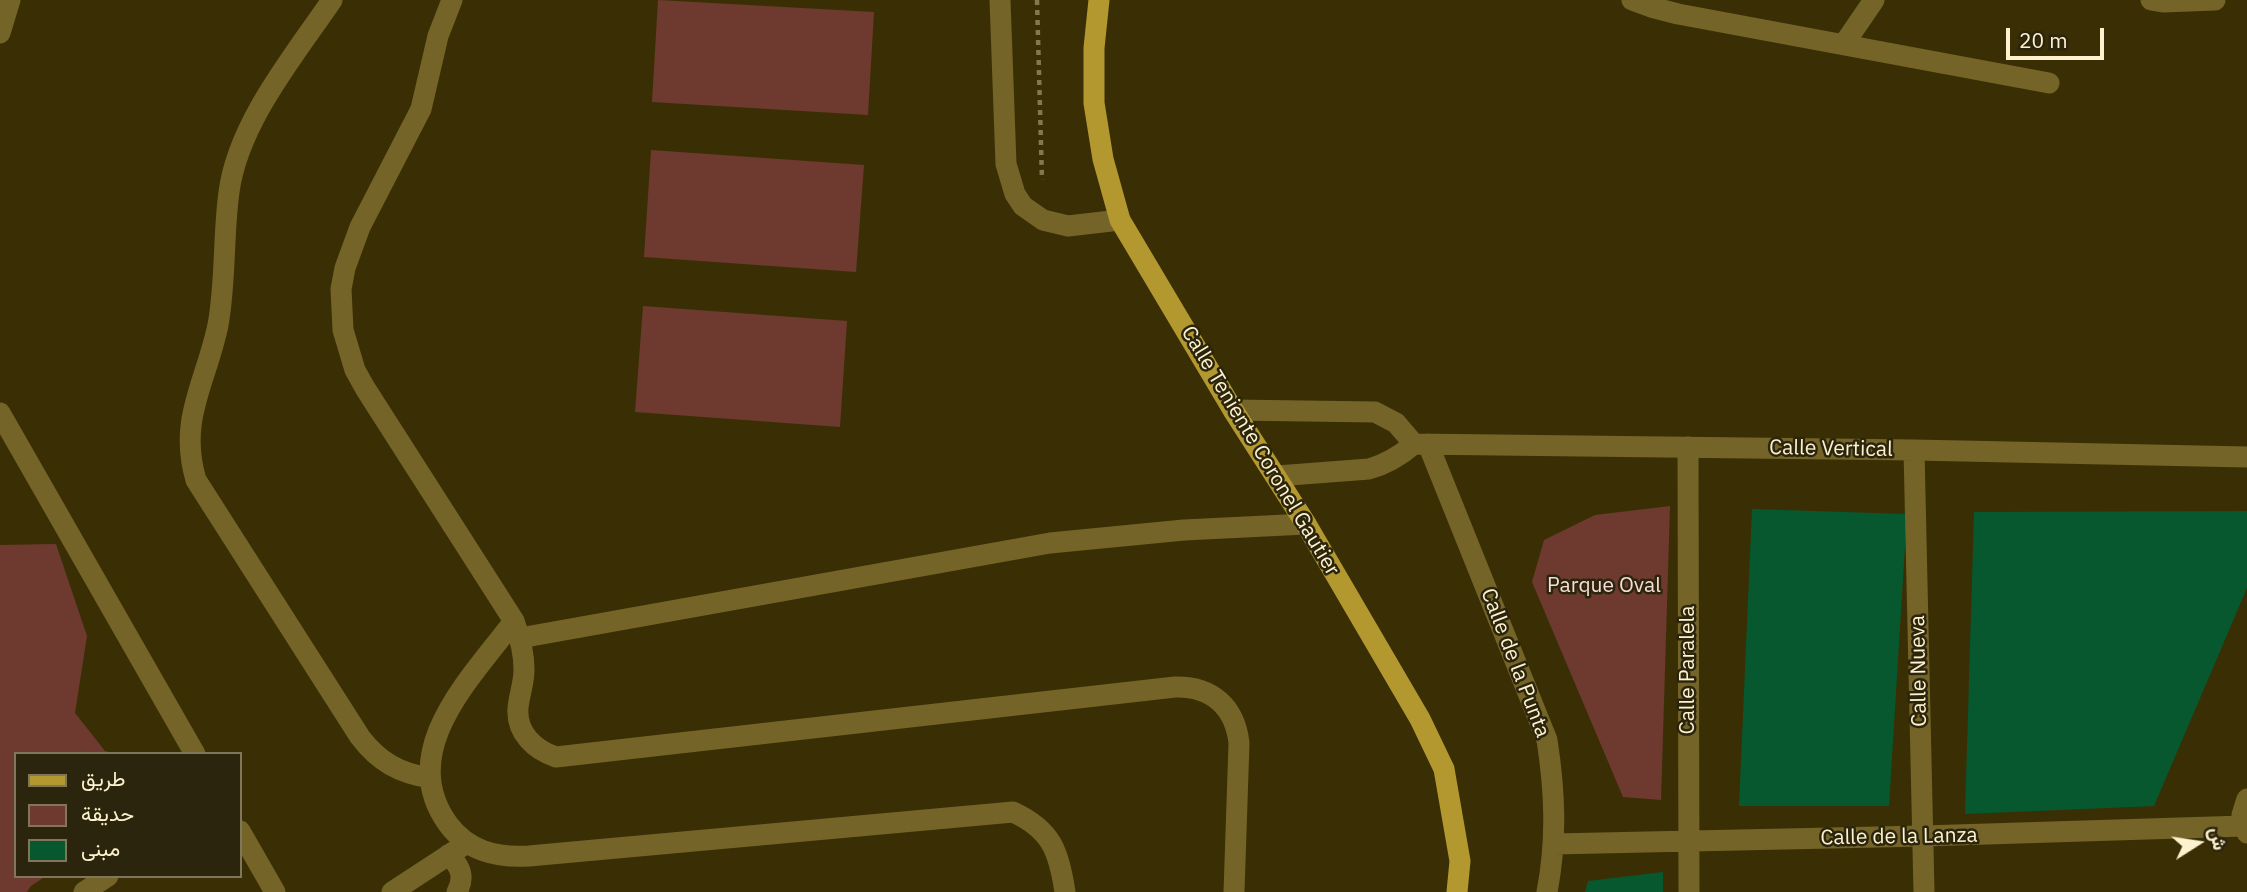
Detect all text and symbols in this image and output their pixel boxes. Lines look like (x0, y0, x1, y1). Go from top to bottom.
scale bar (2009, 14, 2107, 58)
text: 20 m (2019, 26, 2068, 54)
street label: Calle Teniente Coronel Gautier (1175, 322, 1345, 580)
street label: Calle Vertical (1769, 435, 1893, 463)
park label: Parque Oval (1547, 573, 1661, 599)
street label: Calle de la Punta (1475, 585, 1555, 741)
street label: Calle Paralela (1675, 606, 1701, 734)
street label: Calle Nueva (1905, 615, 1933, 727)
legend (14, 752, 242, 878)
text: طريق (81, 764, 126, 792)
text: حديقة (81, 799, 134, 827)
north arrow (2163, 808, 2233, 878)
street label: Calle de la Lanza (1820, 823, 1978, 851)
text: ش (2204, 825, 2233, 852)
text: مبنى (81, 834, 120, 862)

